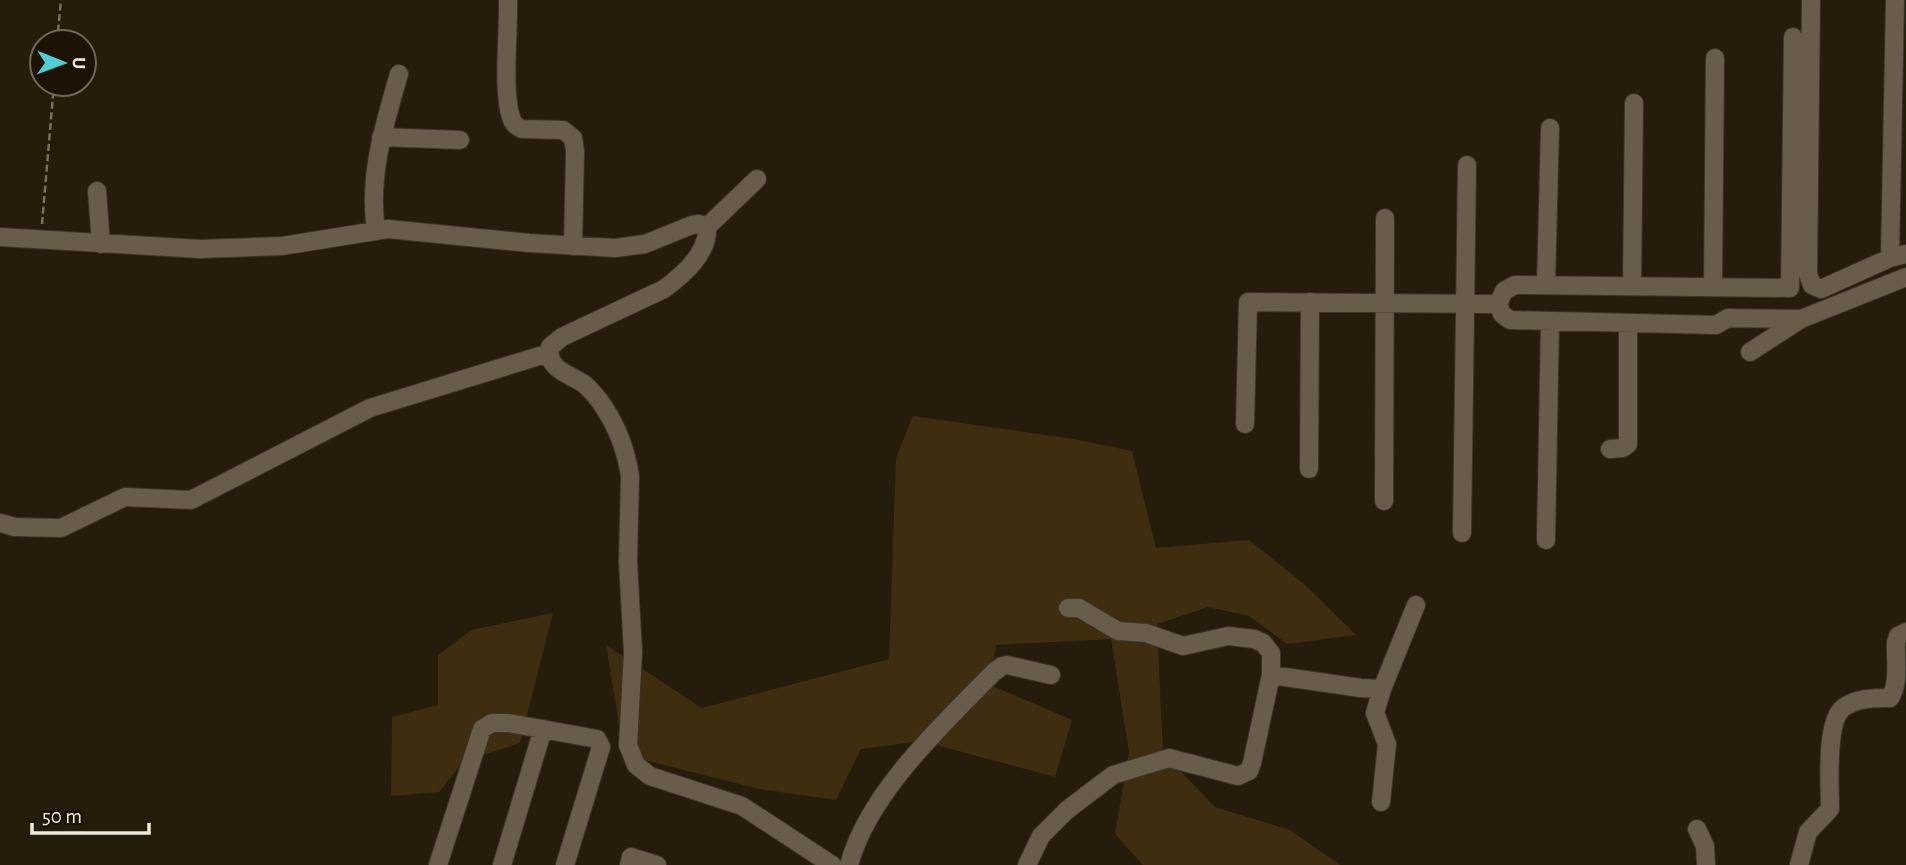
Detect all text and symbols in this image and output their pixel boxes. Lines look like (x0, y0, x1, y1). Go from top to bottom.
north arrow (28, 28, 98, 98)
text: U (69, 57, 88, 69)
scale bar (32, 792, 149, 836)
text: 50 m (42, 806, 82, 827)

